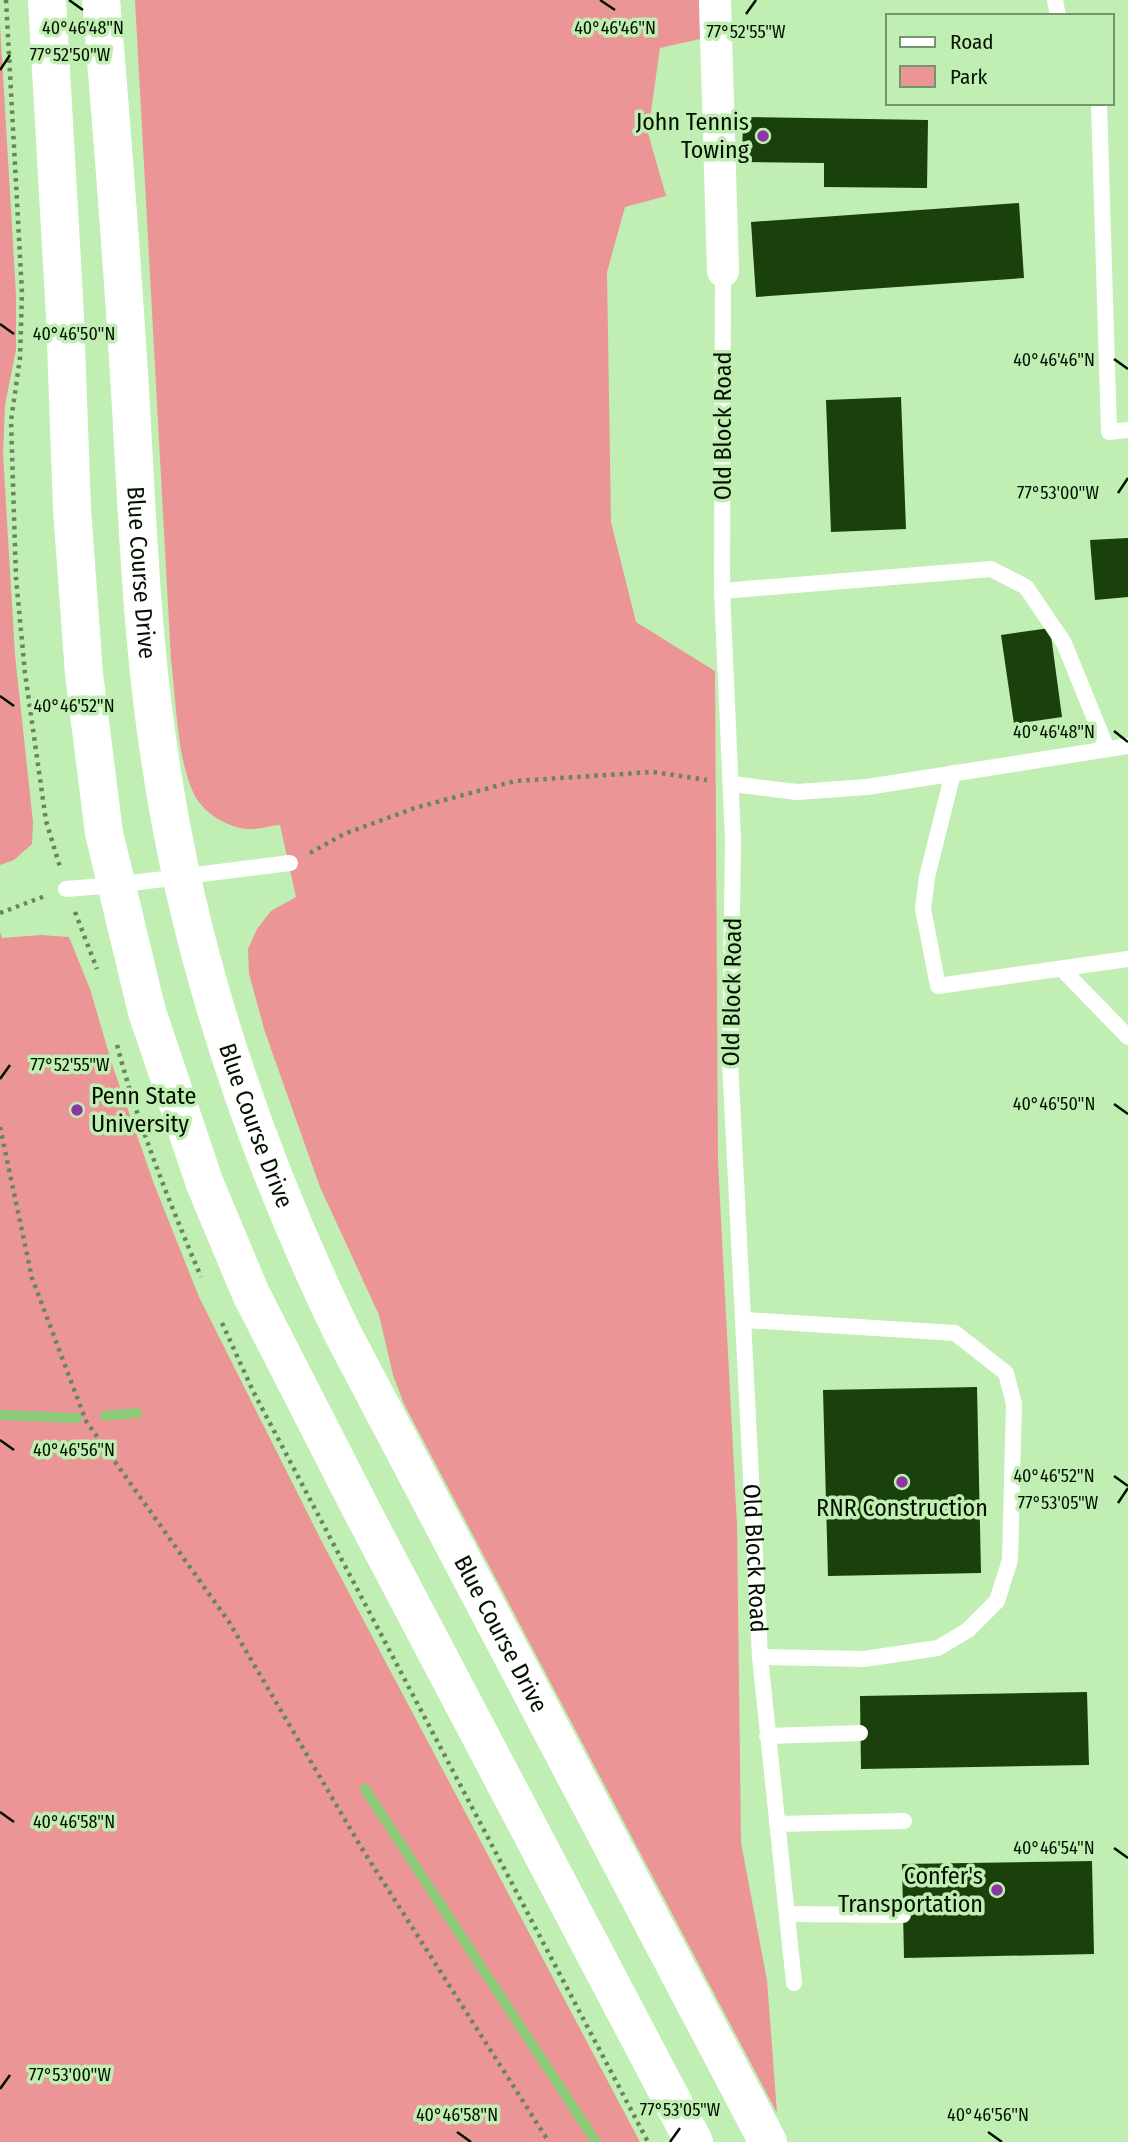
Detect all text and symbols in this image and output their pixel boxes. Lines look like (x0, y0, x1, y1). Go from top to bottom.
legend (886, 14, 1114, 105)
text: 40°46'48"N (42, 17, 124, 39)
text: 40°46'46"N (574, 17, 656, 39)
text: 77°52'55"W (706, 21, 786, 43)
text: Road (950, 29, 994, 55)
text: 77°52'50"W (30, 44, 111, 66)
text: Park (950, 64, 988, 90)
place label: John Tennis Towing (636, 108, 750, 164)
marker: John Tennis Towing (755, 128, 771, 144)
text: 40°46'50"N (33, 323, 115, 345)
text: 40°46'46"N (1013, 349, 1095, 371)
street label: Old Block Road (709, 352, 737, 500)
text: 77°53'00"W (1017, 482, 1099, 504)
street label: Blue Course Drive (121, 485, 161, 660)
text: 40°46'52"N (33, 695, 115, 717)
text: 40°46'48"N (1013, 721, 1095, 743)
street label: Old Block Road (717, 917, 747, 1067)
street label: Blue Course Drive (213, 1040, 299, 1212)
text: 77°52'55"W (30, 1054, 110, 1076)
place label: Penn State University (91, 1082, 196, 1138)
text: 40°46'50"N (1013, 1093, 1095, 1115)
marker: Penn State University (69, 1102, 85, 1118)
text: 40°46'56"N (33, 1439, 115, 1461)
text: 40°46'52"N (1013, 1465, 1095, 1487)
marker: RNR Construction (894, 1474, 910, 1490)
street label: Old Block Road (737, 1483, 773, 1633)
text: 77°53'05"W (1018, 1492, 1099, 1514)
place label: RNR Construction (816, 1494, 988, 1522)
street label: Blue Course Drive (448, 1551, 553, 1717)
text: 40°46'58"N (33, 1811, 115, 1833)
text: 40°46'54"N (1013, 1837, 1095, 1859)
place label: Confer's Transportation (838, 1862, 983, 1918)
marker: Confer's Transportation (989, 1882, 1005, 1898)
text: 77°53'00"W (29, 2064, 111, 2086)
text: 77°53'05"W (640, 2099, 721, 2121)
text: 40°46'58"N (416, 2104, 498, 2126)
text: 40°46'56"N (947, 2104, 1029, 2126)

